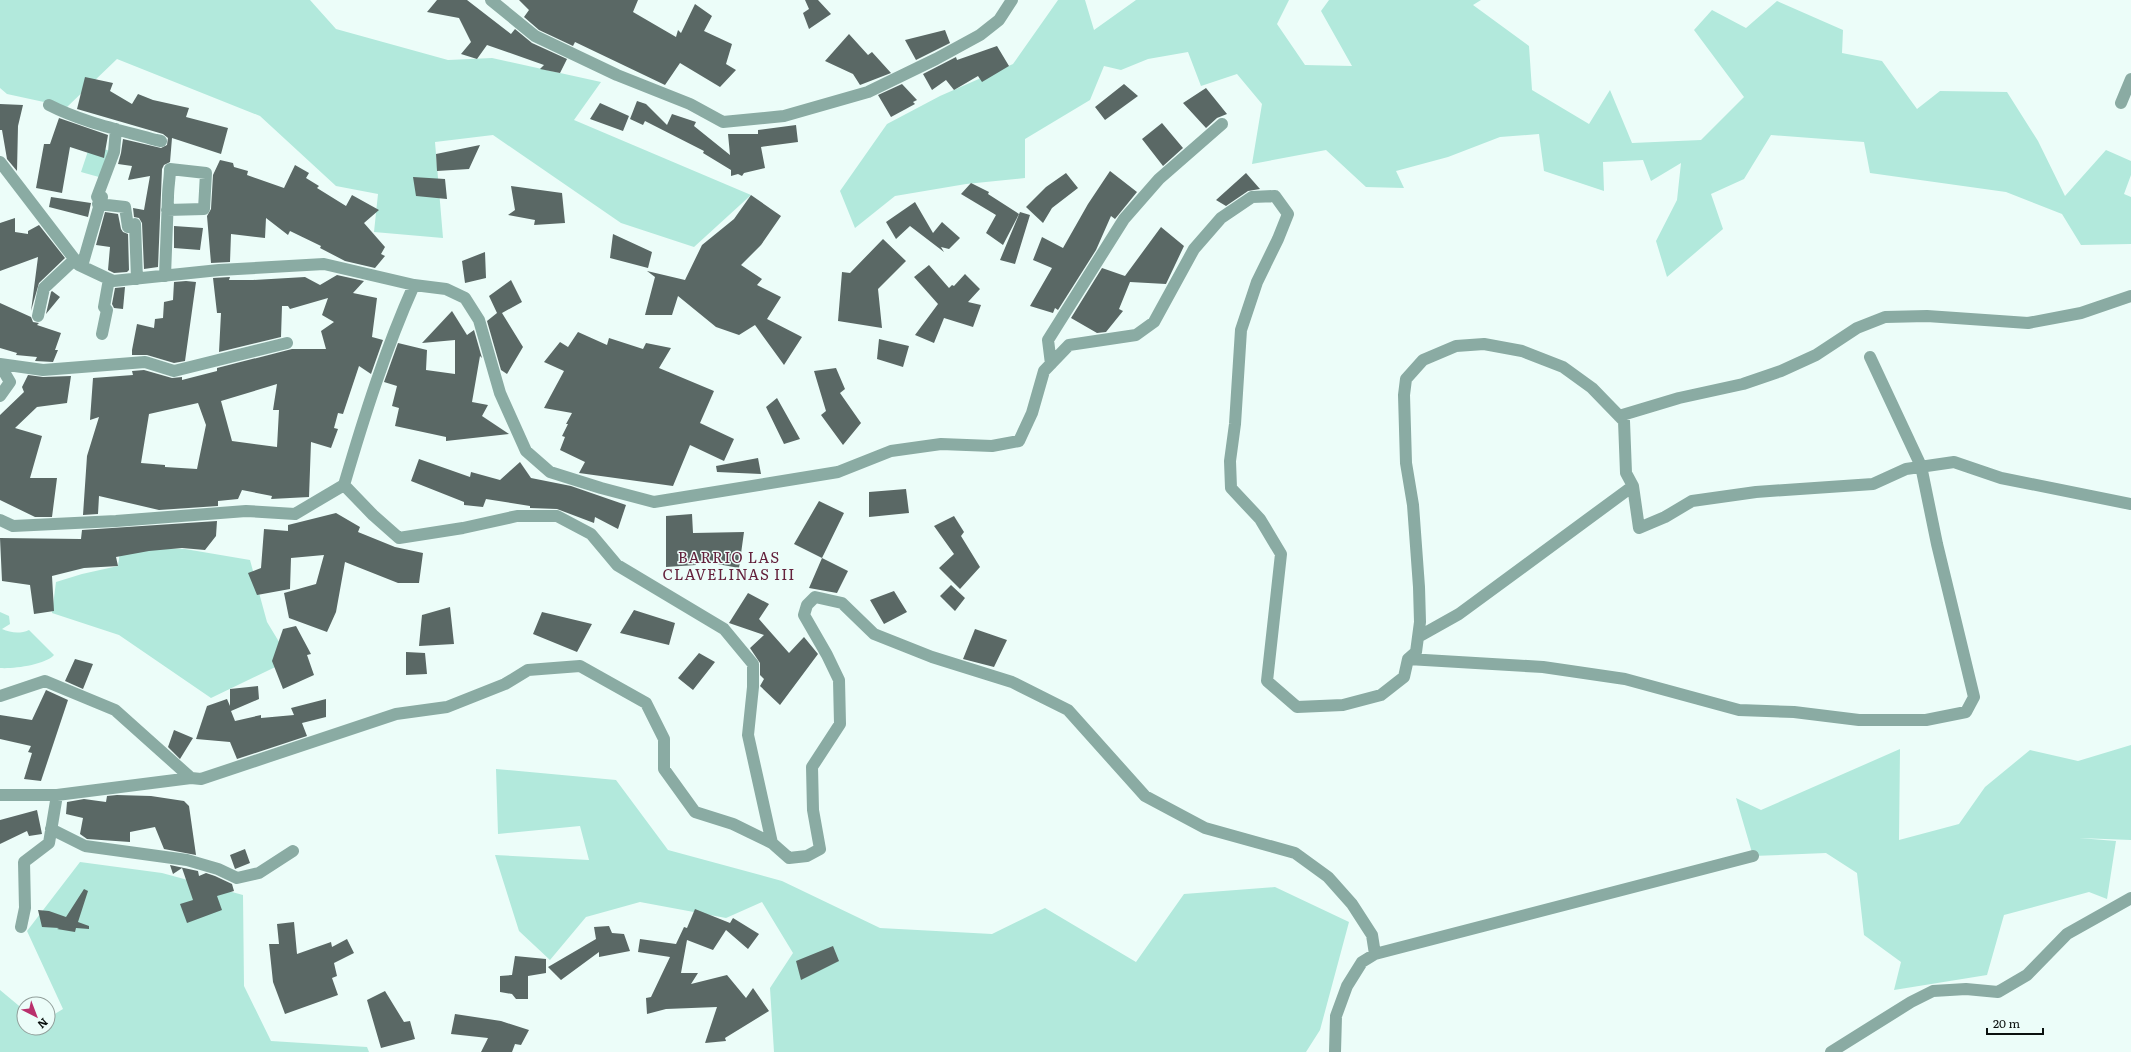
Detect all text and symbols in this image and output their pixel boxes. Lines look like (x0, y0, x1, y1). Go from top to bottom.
district label: BARRIO LAS CLAVELINAS III (663, 545, 795, 585)
north arrow (16, 996, 56, 1036)
scale bar (1987, 1010, 2043, 1036)
text: 20 m (1993, 1014, 2020, 1032)
text: N (35, 1015, 52, 1033)

